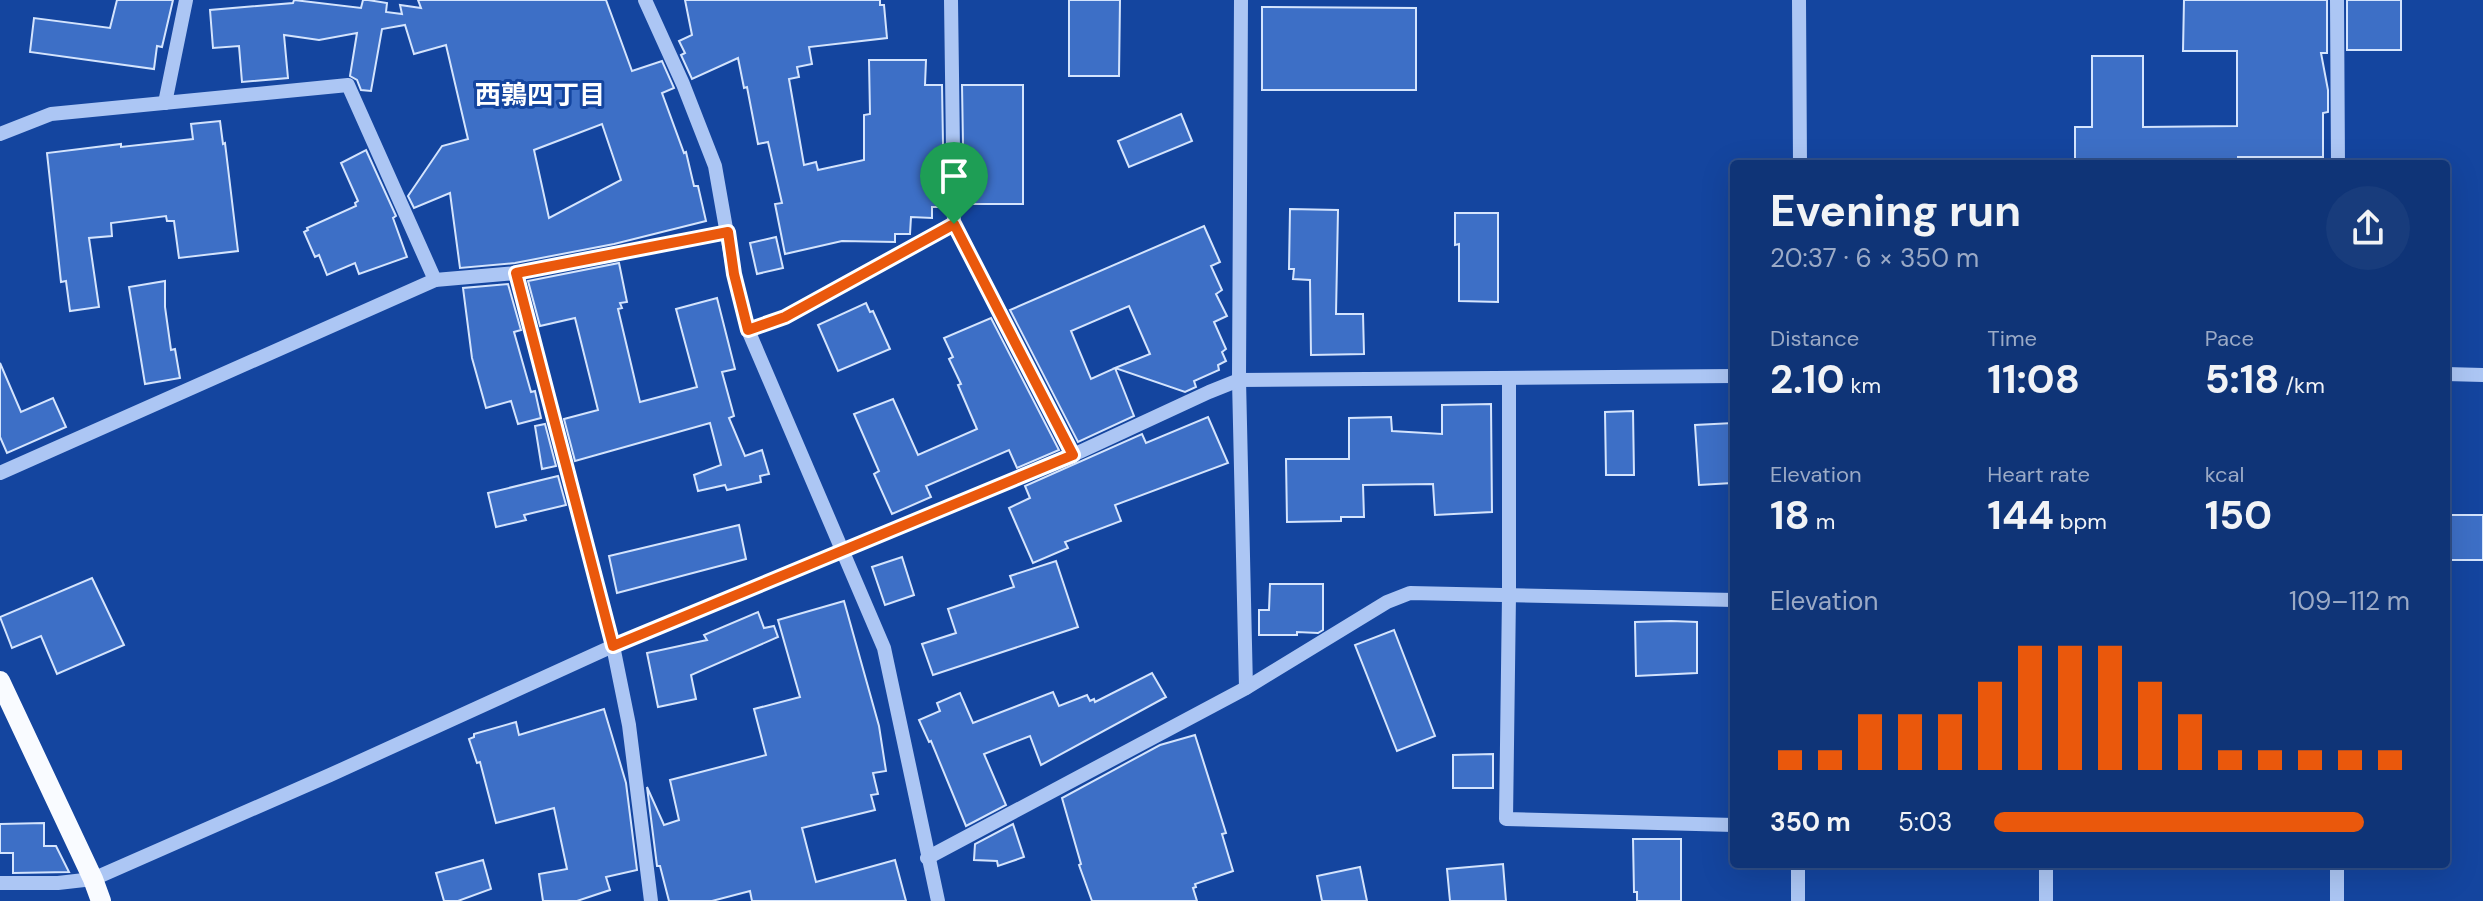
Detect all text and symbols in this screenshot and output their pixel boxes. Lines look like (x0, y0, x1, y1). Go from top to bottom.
district label: 西鶉四丁目 (475, 78, 605, 112)
pin (920, 142, 988, 224)
icon: arrive (932, 154, 976, 198)
text: Evening run (1770, 182, 2021, 240)
button: share (2326, 186, 2410, 270)
text: 20:37 · 6 × 350 m (1770, 241, 1979, 275)
text: Distance (1770, 324, 1859, 353)
text: Time (1987, 324, 2037, 353)
text: Pace (2205, 324, 2254, 353)
text: 2.10 (1770, 353, 1845, 405)
text: 11:08 (1987, 353, 2080, 405)
text: 5:18 (2205, 353, 2280, 405)
text: km (1845, 371, 1881, 400)
text: /km (2280, 371, 2325, 400)
text: Elevation (1770, 460, 1862, 489)
text: Heart rate (1987, 460, 2090, 489)
text: kcal (2205, 460, 2244, 489)
text: 18 (1770, 489, 1810, 541)
text: 144 (1987, 489, 2054, 541)
text: 150 (2205, 489, 2272, 541)
text: m (1810, 507, 1835, 536)
text: bpm (2054, 507, 2107, 536)
text: Elevation (1770, 584, 1878, 618)
text: 109–112 m (2289, 584, 2410, 618)
text: 350 m (1770, 805, 1851, 839)
text: 5:03 (1898, 805, 1952, 839)

